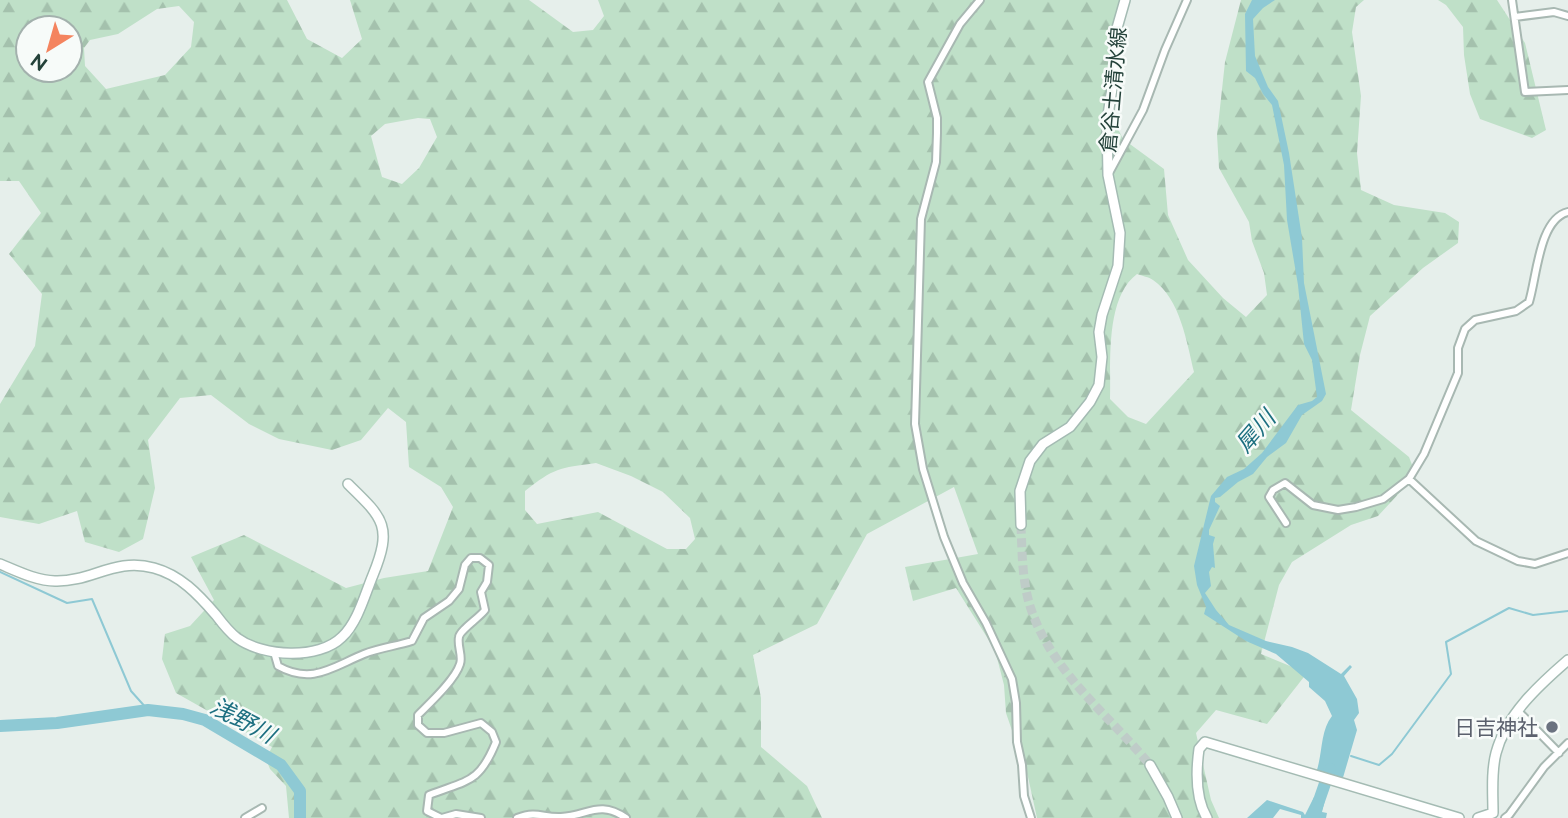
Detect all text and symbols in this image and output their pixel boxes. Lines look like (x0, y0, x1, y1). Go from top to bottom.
north arrow (14, 14, 84, 84)
street label: 倉谷土清水線 (1095, 26, 1131, 154)
text: N (26, 49, 51, 76)
water label: 犀川 (1230, 403, 1282, 457)
water label: 浅野川 (206, 692, 282, 750)
place label: 日吉神社 (1454, 715, 1538, 740)
marker: 日吉神社 (1544, 719, 1560, 735)

